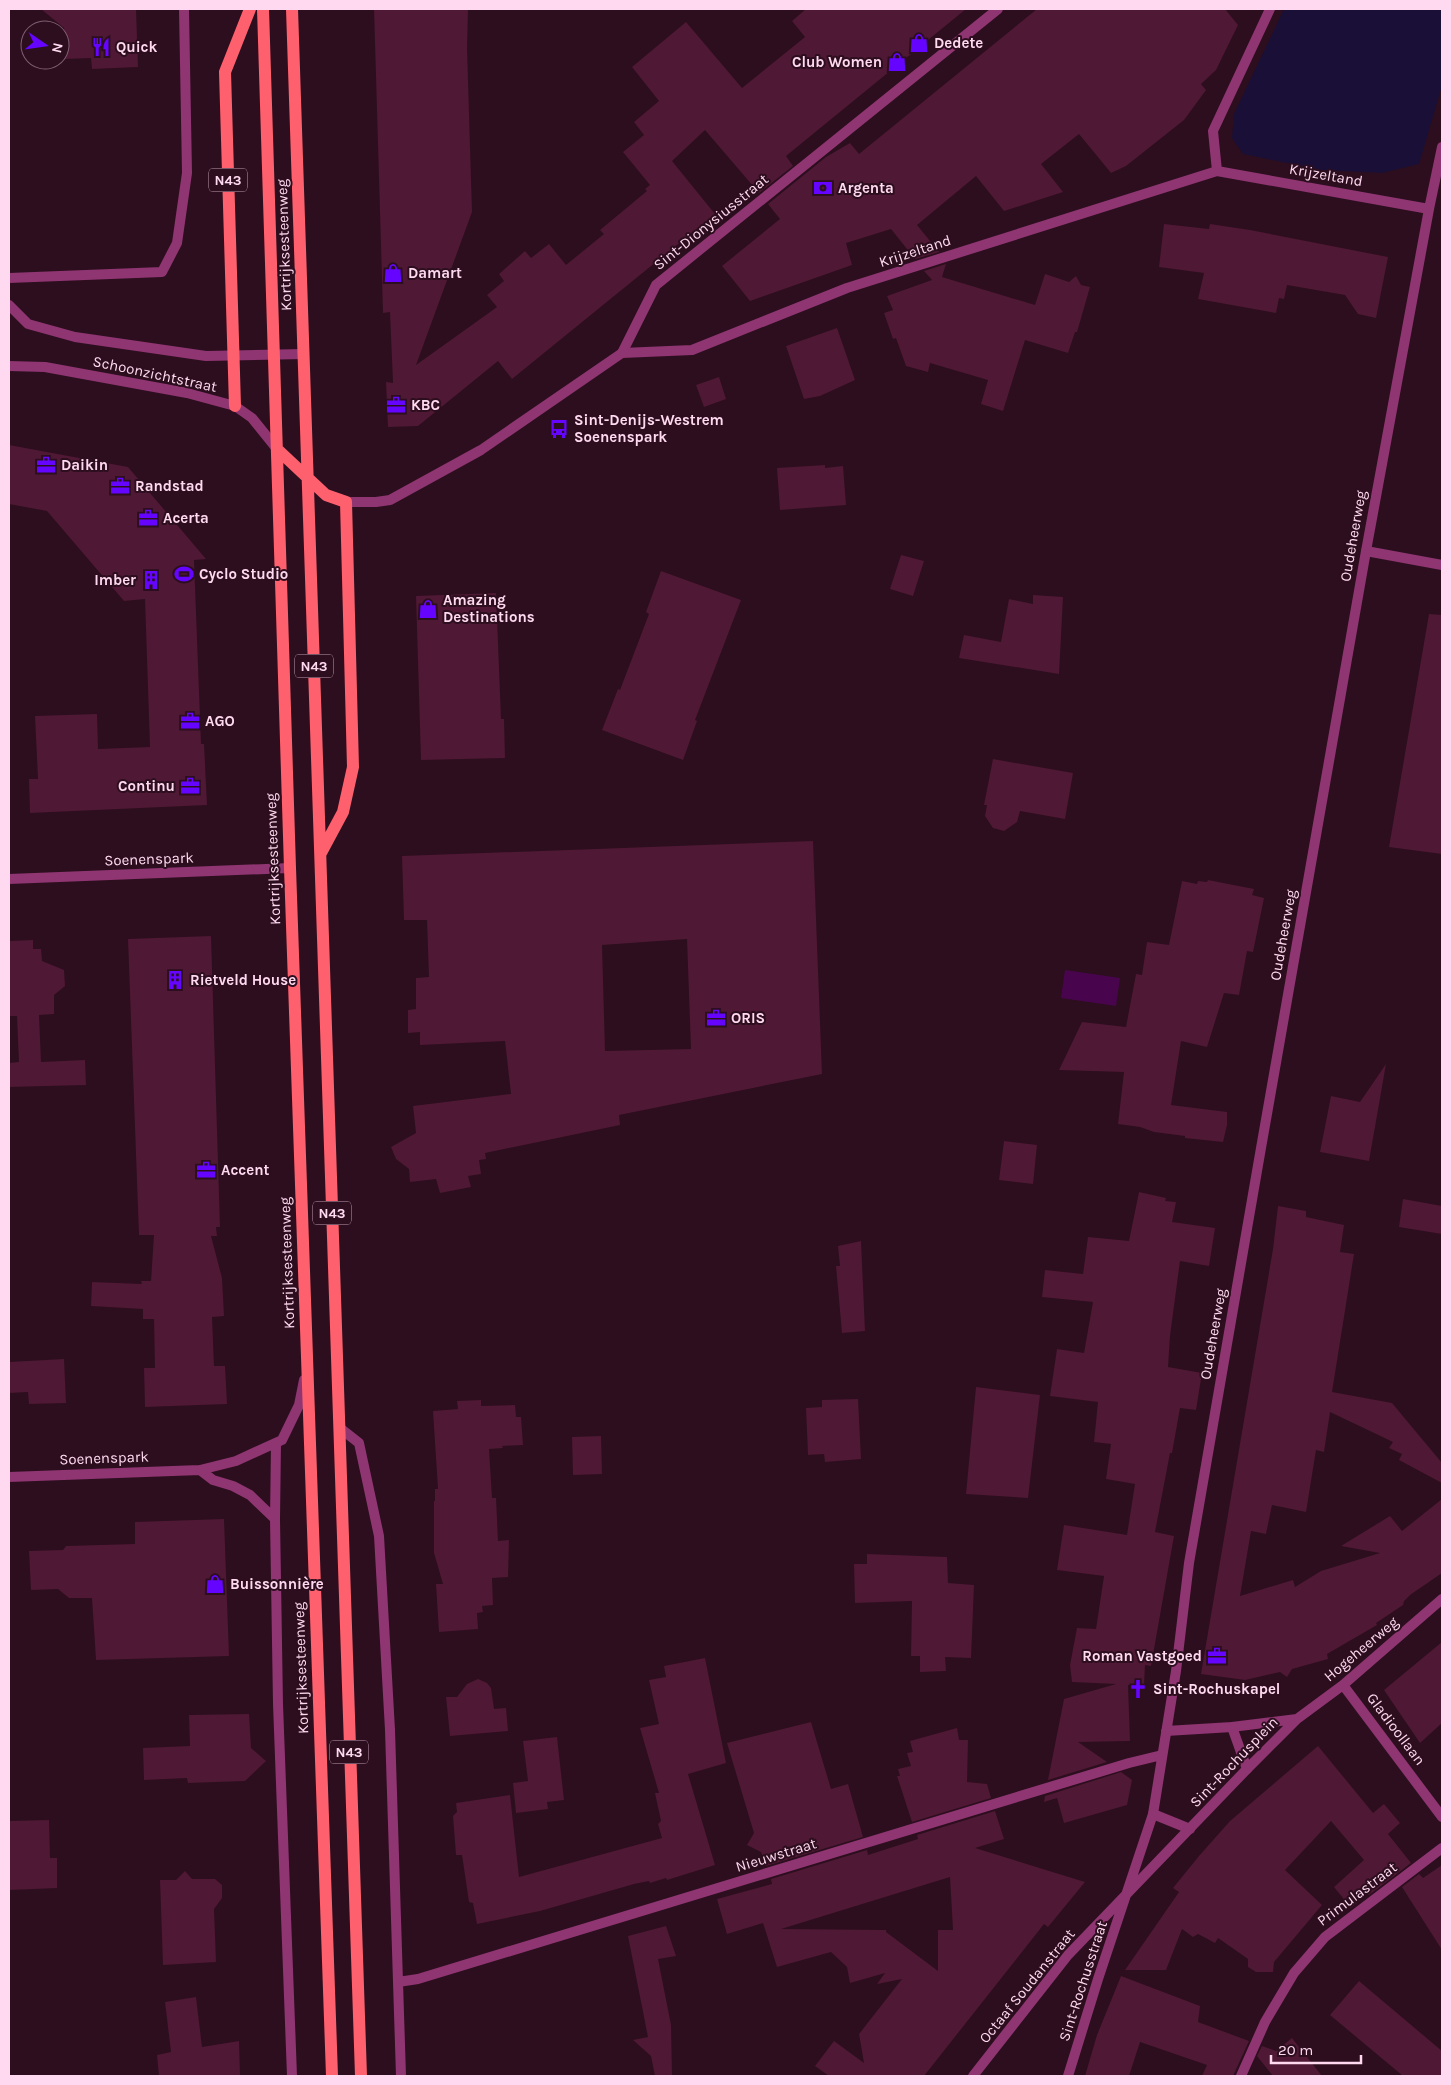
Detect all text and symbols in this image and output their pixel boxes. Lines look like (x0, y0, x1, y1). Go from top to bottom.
north arrow (20, 20, 70, 70)
shop icon: Dedete (908, 32, 930, 54)
place label: Dedete (934, 34, 983, 52)
restaurant icon: Quick (90, 36, 112, 58)
place label: Quick (116, 38, 158, 56)
text: N (48, 41, 67, 55)
shop icon: Club Women (886, 51, 908, 73)
place label: Club Women (792, 53, 882, 71)
street label: Krijzeltand (1288, 160, 1364, 190)
road number: N43 (209, 168, 247, 192)
street label: Sint-Dionysiusstraat (650, 170, 772, 274)
bank icon: Argenta (812, 177, 834, 199)
street label: Kortrijksesteenweg (273, 178, 295, 311)
place label: Argenta (838, 179, 894, 197)
street label: Krijzeltand (877, 231, 953, 271)
shop icon: Damart (382, 262, 404, 284)
place label: Damart (408, 264, 462, 282)
street label: Schoonzichtstraat (91, 352, 219, 396)
office icon: KBC (385, 394, 407, 416)
place label: KBC (411, 396, 440, 414)
place label: Sint-Denijs-Westrem Soenenspark (574, 411, 724, 446)
bus stop icon: Sint-Denijs-Westrem Soenenspark (548, 418, 570, 440)
office icon: Daikin (35, 454, 57, 476)
place label: Daikin (61, 456, 108, 474)
office icon: Randstad (109, 475, 131, 497)
place label: Randstad (135, 477, 204, 495)
street label: Oudeheerweg (1336, 488, 1370, 583)
office icon: Acerta (137, 507, 159, 529)
place label: Acerta (163, 509, 209, 527)
sports icon: Cyclo Studio (173, 563, 195, 585)
place label: Cyclo Studio (199, 565, 288, 583)
building icon: Imber (140, 569, 162, 591)
place label: Imber (94, 571, 136, 589)
place label: Amazing Destinations (443, 591, 535, 626)
shop icon: Amazing Destinations (417, 598, 439, 620)
road number: N43 (295, 654, 333, 678)
office icon: AGO (179, 710, 201, 732)
place label: AGO (205, 712, 235, 730)
office icon: Continu (179, 775, 201, 797)
place label: Continu (118, 777, 175, 795)
street label: Kortrijksesteenweg (262, 792, 284, 925)
street label: Soenenspark (104, 848, 194, 870)
street label: Oudeheerweg (1266, 887, 1300, 982)
building icon: Rietveld House (164, 969, 186, 991)
place label: Rietveld House (190, 971, 296, 989)
office icon: ORIS (705, 1007, 727, 1029)
place label: ORIS (731, 1009, 765, 1027)
office icon: Accent (195, 1159, 217, 1181)
place label: Accent (221, 1161, 270, 1179)
street label: Kortrijksesteenweg (276, 1196, 298, 1329)
road number: N43 (313, 1202, 351, 1224)
street label: Oudeheerweg (1196, 1286, 1230, 1381)
street label: Soenenspark (59, 1447, 149, 1469)
shop icon: Buissonnière (204, 1573, 226, 1595)
place label: Buissonnière (230, 1575, 324, 1593)
street label: Kortrijksesteenweg (290, 1601, 312, 1734)
street label: Hogeheerweg (1320, 1612, 1402, 1685)
office icon: Roman Vastgoed (1206, 1645, 1228, 1667)
place label: Roman Vastgoed (1082, 1647, 1202, 1665)
church icon: Sint-Rochuskapel (1127, 1678, 1149, 1700)
place label: Sint-Rochuskapel (1153, 1680, 1280, 1698)
street label: Gladioollaan (1363, 1689, 1429, 1769)
street label: Sint-Rochusplein (1186, 1713, 1282, 1811)
road number: N43 (330, 1740, 368, 1764)
street label: Nieuwstraat (733, 1834, 819, 1876)
street label: Primulastraat (1314, 1858, 1401, 1930)
street label: Sint-Rochusstraat (1055, 1918, 1111, 2044)
street label: Octaaf Soudanstraat (975, 1925, 1079, 2047)
scale bar (1271, 2032, 1361, 2064)
text: 20 m (1278, 2041, 1313, 2059)

